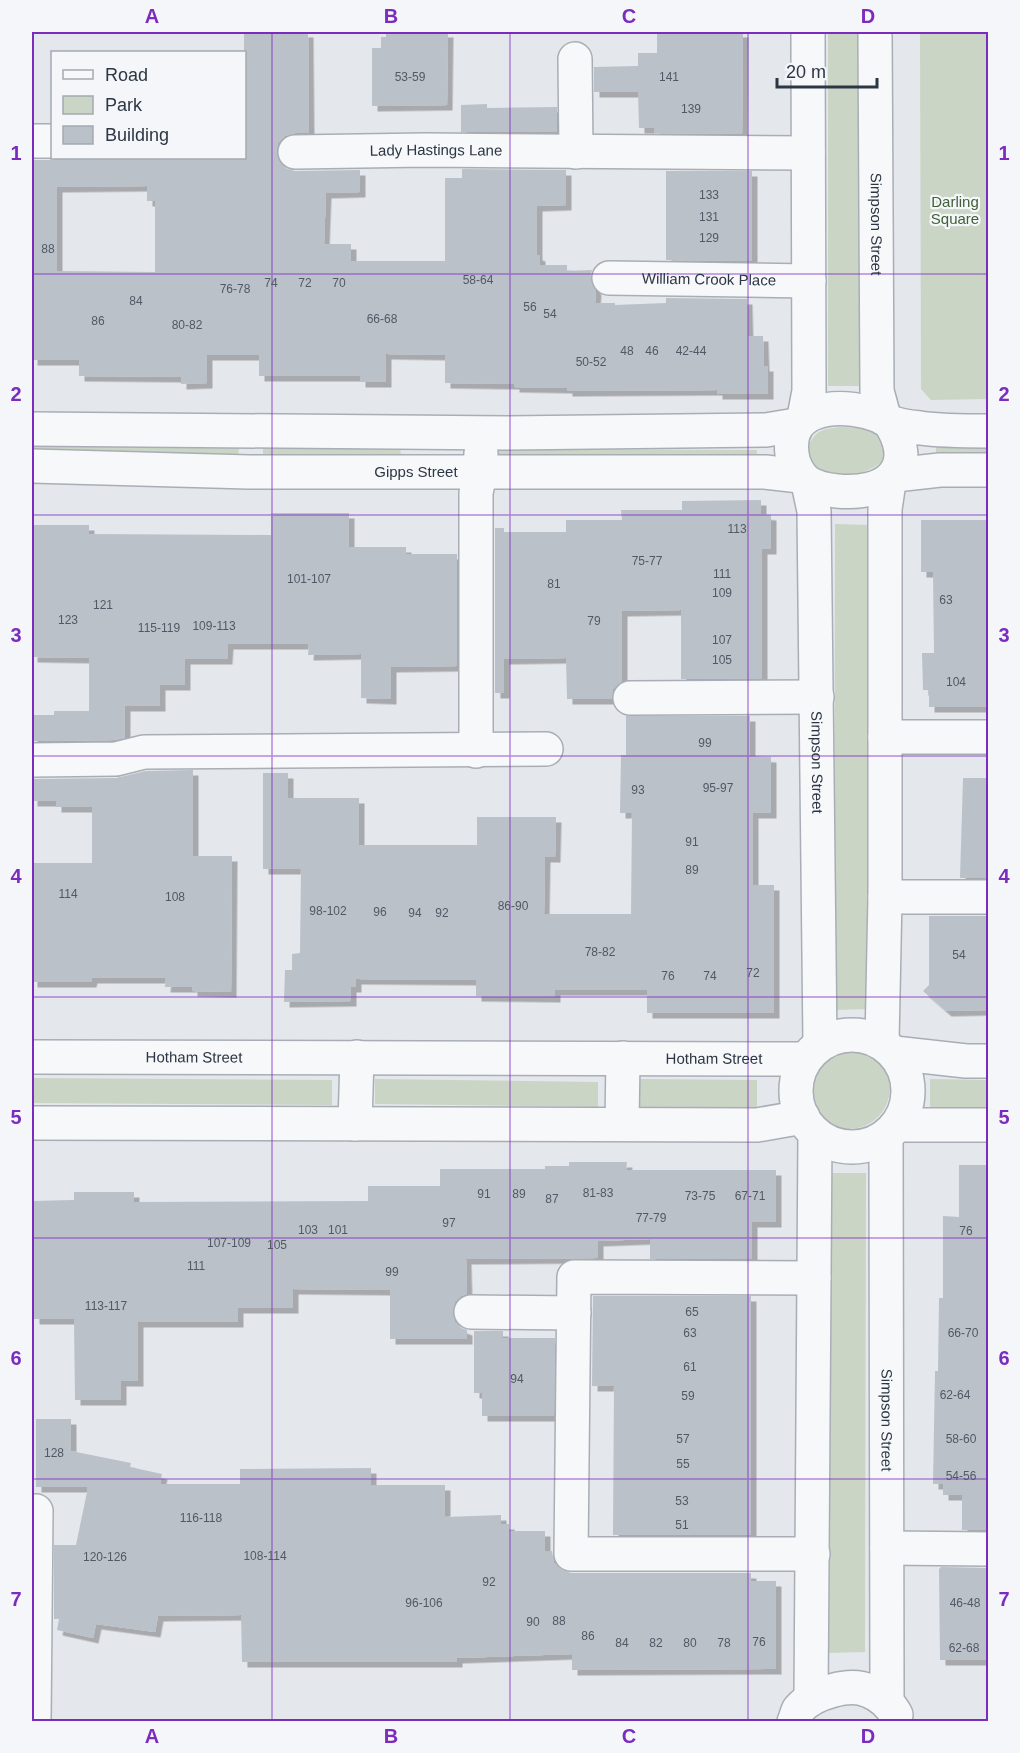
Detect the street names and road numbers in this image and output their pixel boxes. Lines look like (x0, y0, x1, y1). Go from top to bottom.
street label: Lady Hastings Lane (370, 141, 502, 159)
street label: Simpson Street (868, 173, 885, 276)
street label: William Crook Place (642, 269, 776, 289)
street label: Gipps Street (374, 463, 458, 480)
street label: Simpson Street (808, 711, 826, 815)
street label: Hotham Street (146, 1048, 243, 1066)
street label: Hotham Street (666, 1050, 763, 1067)
street label: Simpson Street (878, 1369, 896, 1472)

